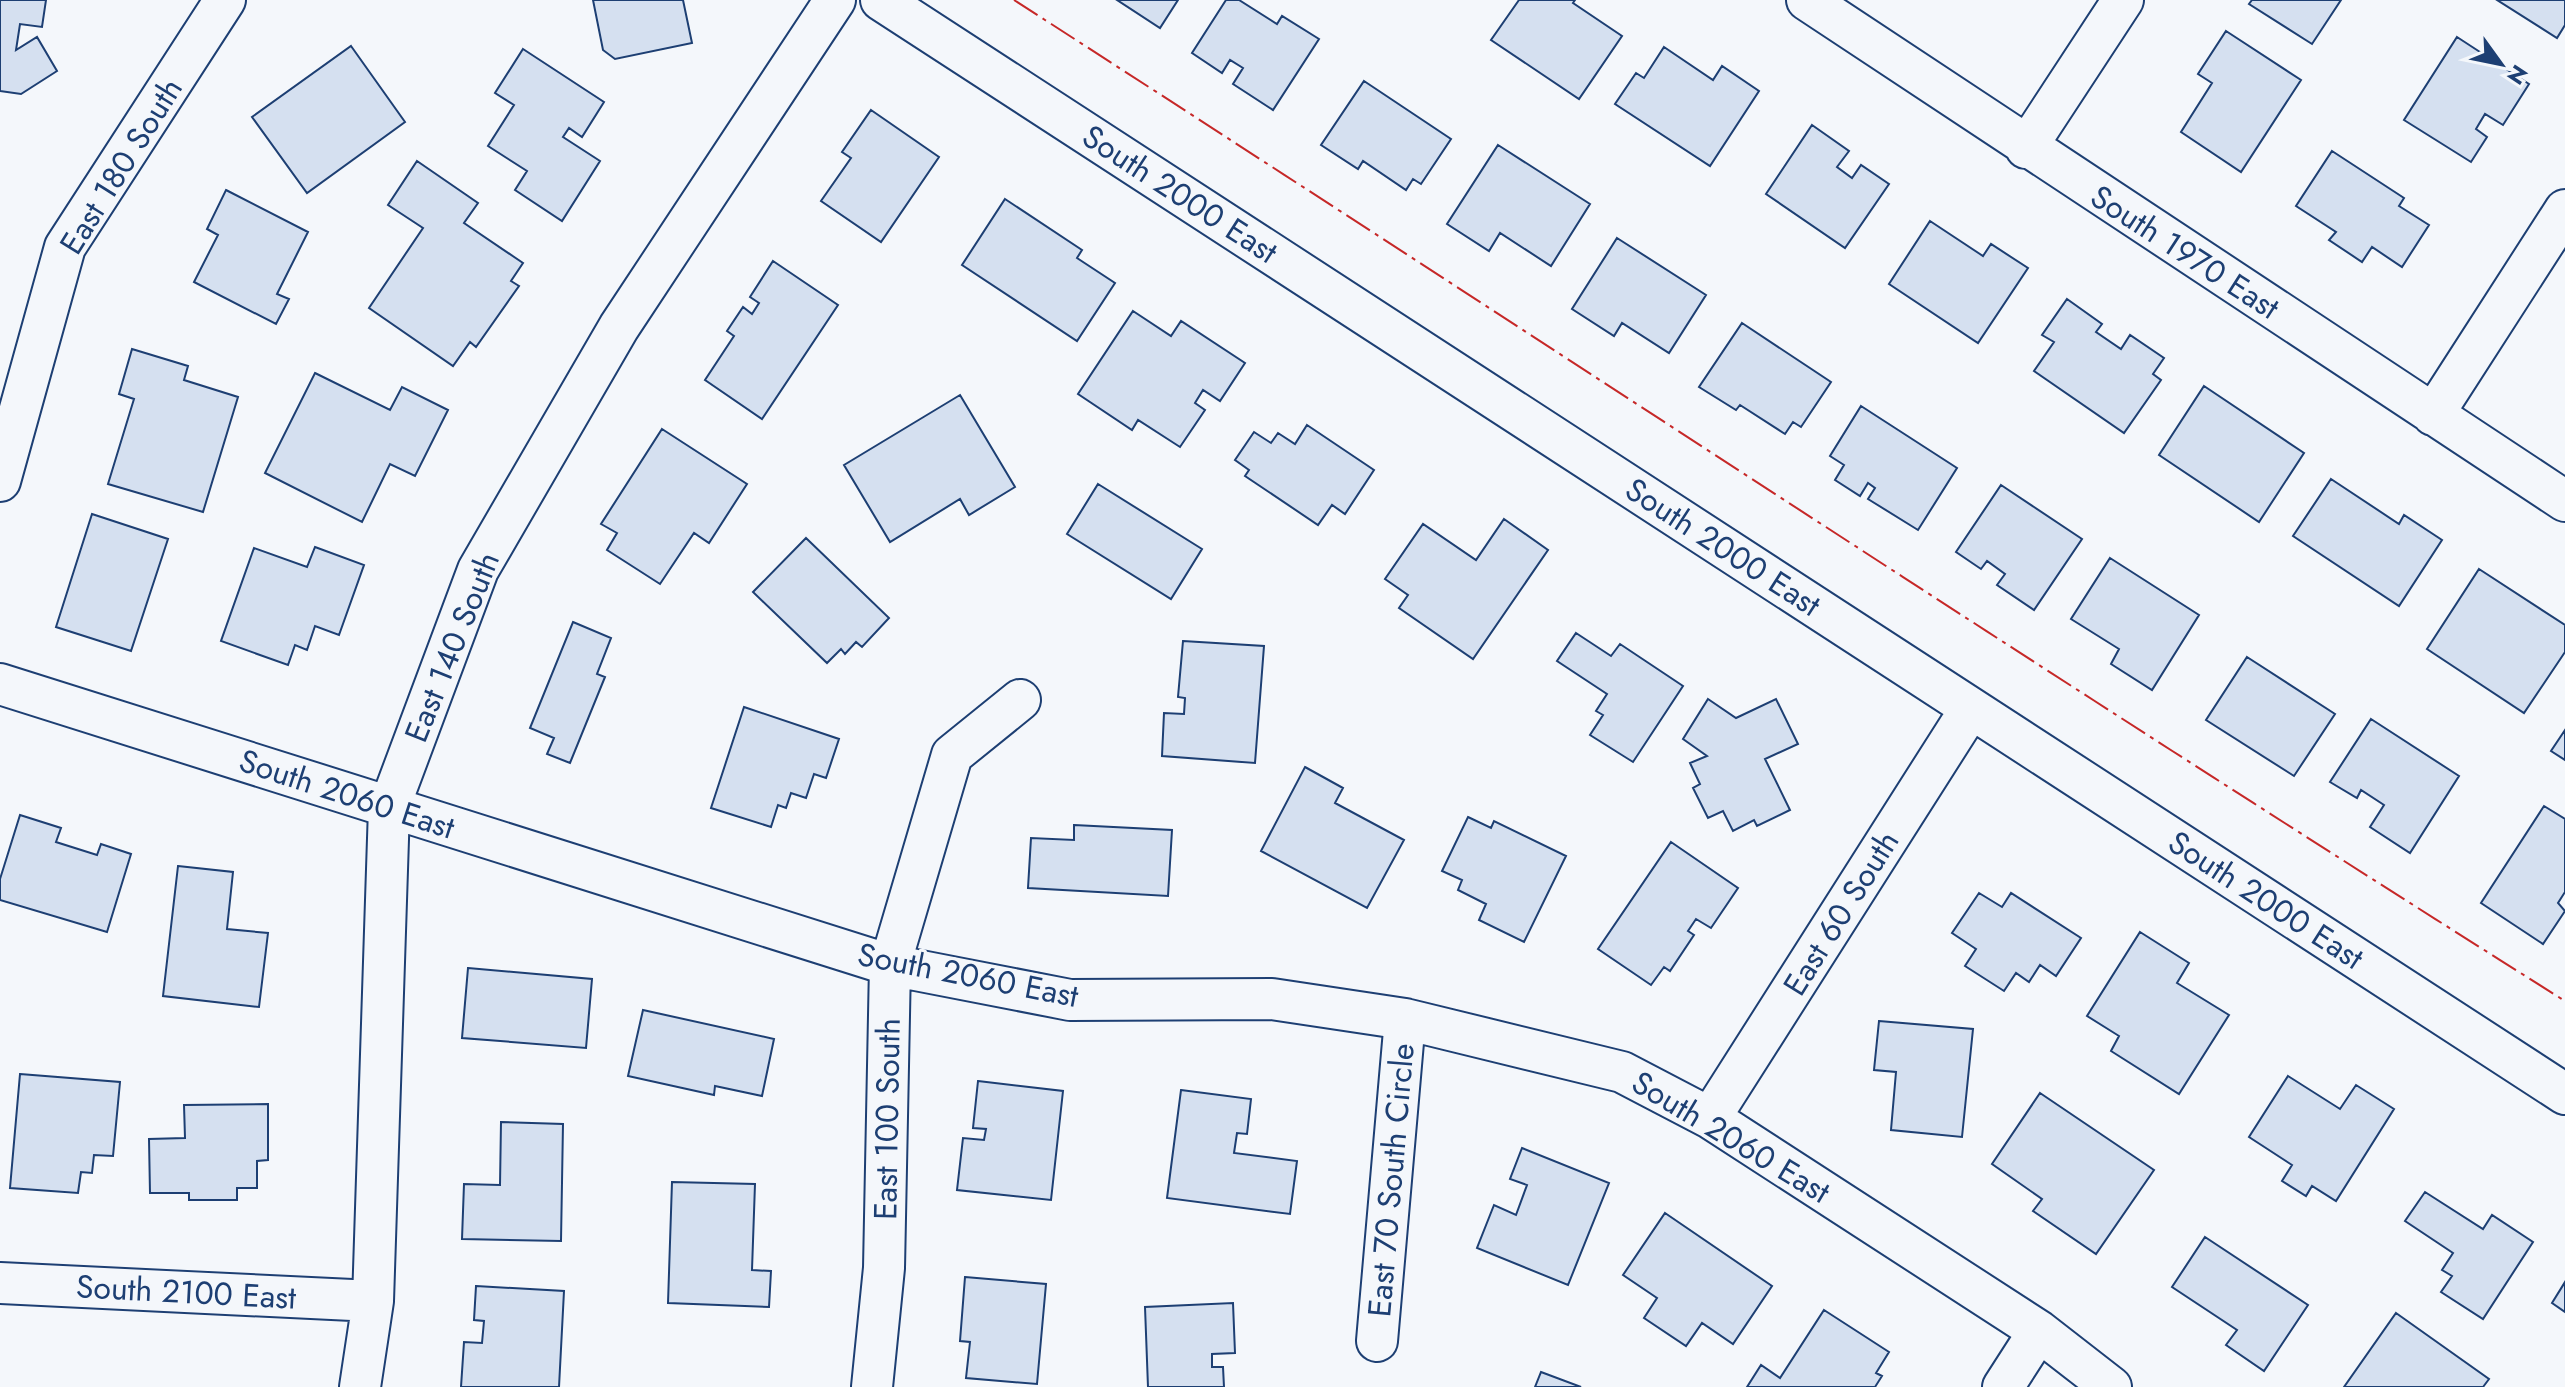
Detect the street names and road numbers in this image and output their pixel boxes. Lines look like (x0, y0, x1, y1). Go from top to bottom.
street label: East 180 South (48, 69, 194, 263)
street label: South 2000 East (1073, 113, 1287, 275)
street label: South 1970 East (2082, 174, 2289, 331)
street label: South 2000 East (1616, 466, 1830, 628)
street label: East 140 South (393, 545, 511, 749)
street label: South 2060 East (233, 737, 461, 851)
street label: South 2000 East (2159, 819, 2373, 981)
street label: East 60 South (1772, 822, 1910, 1004)
street label: South 2060 East (854, 931, 1083, 1019)
street label: East 100 South (862, 1018, 912, 1220)
street label: East 70 South Circle (1356, 1041, 1426, 1319)
street label: South 2060 East (1623, 1060, 1839, 1215)
street label: South 2100 East (75, 1263, 297, 1321)

